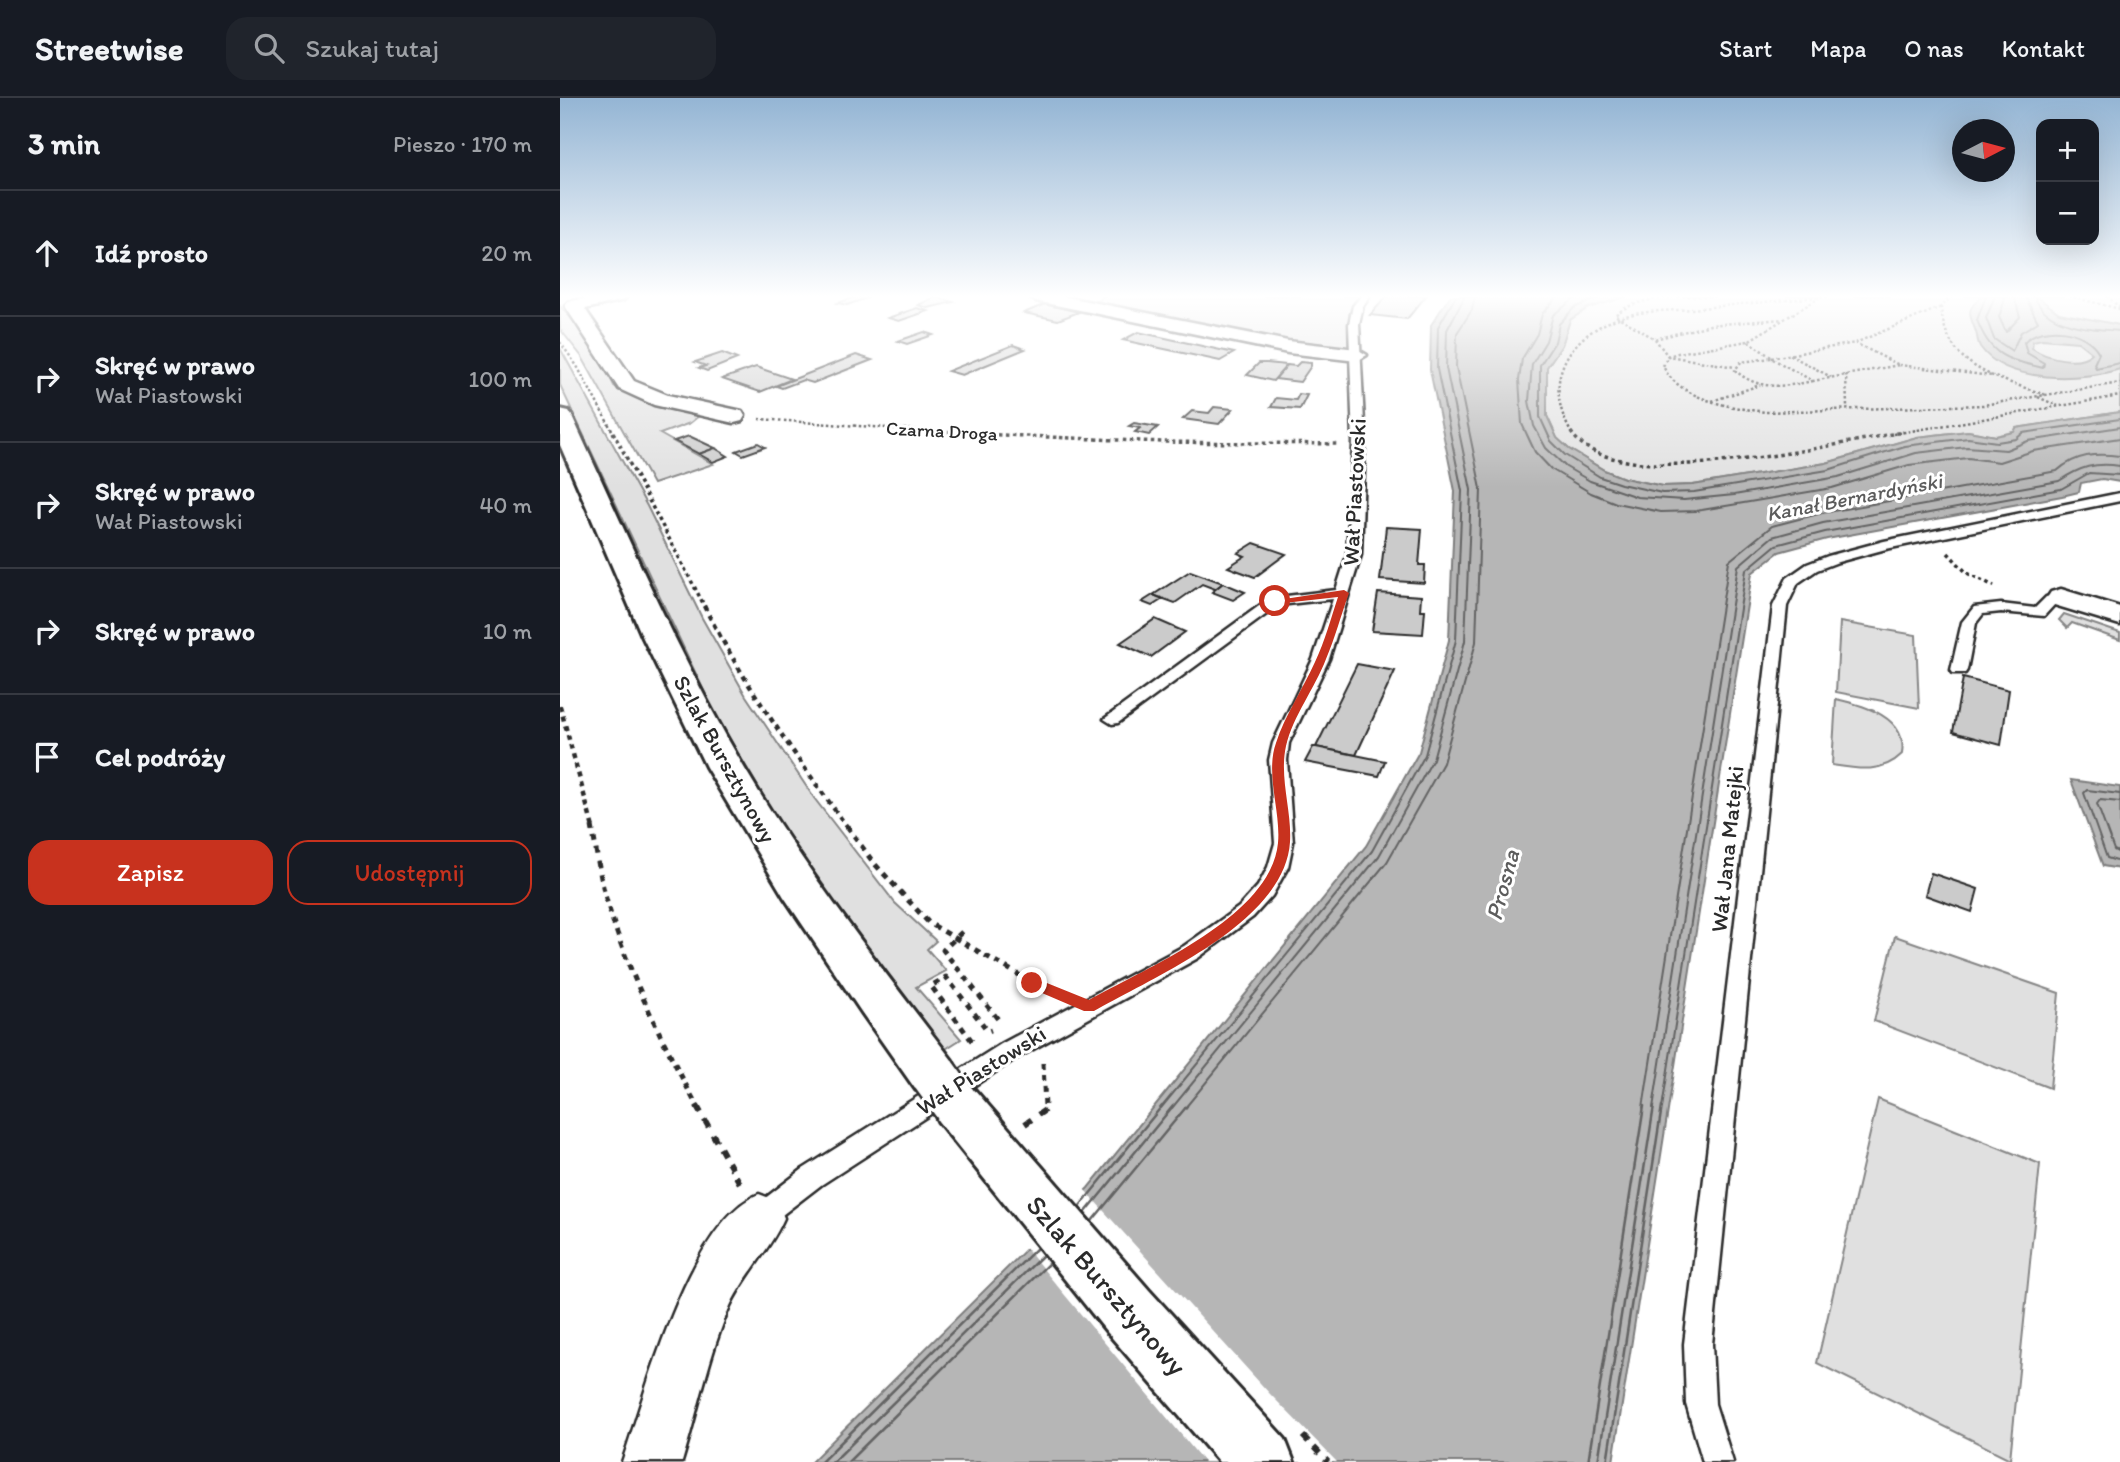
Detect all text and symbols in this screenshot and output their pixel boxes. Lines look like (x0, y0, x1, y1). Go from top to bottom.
search box (226, 17, 716, 80)
text: Streetwise (35, 29, 184, 68)
icon: search (250, 29, 288, 67)
text: Szukaj tutaj (306, 32, 439, 64)
text: Start (1719, 34, 1772, 63)
text: Mapa (1810, 34, 1866, 63)
text: O nas (1904, 34, 1964, 63)
text: Kontakt (2002, 34, 2085, 63)
north arrow (1952, 119, 2015, 182)
map controls (2036, 119, 2099, 245)
button: + (2036, 119, 2099, 182)
text: 3 min (28, 125, 100, 162)
text: Pieszo · 170 m (393, 130, 532, 158)
button: − (2036, 182, 2099, 245)
icon: ahead (28, 234, 66, 272)
text: Idź prosto (95, 237, 208, 269)
text: 20 m (481, 239, 532, 267)
text: Skręć w prawo (95, 349, 255, 381)
icon: right (28, 360, 66, 398)
text: 100 m (468, 365, 532, 393)
text: Wał Piastowski (95, 381, 243, 409)
street label: Czarna Droga (886, 417, 999, 445)
street label: Wał Piastowski (1336, 418, 1372, 566)
water label: Kanał Bernardyński (1764, 467, 1946, 526)
text: Skręć w prawo (95, 475, 255, 507)
icon: right (28, 486, 66, 524)
text: 40 m (479, 491, 532, 519)
text: Wał Piastowski (95, 507, 243, 535)
route start (1259, 585, 1290, 616)
icon: right (28, 612, 66, 650)
text: Skręć w prawo (95, 615, 255, 647)
text: 10 m (483, 617, 532, 645)
street label: Szlak Bursztynowy (667, 670, 783, 848)
icon: arrive (28, 738, 66, 776)
text: Cel podróży (95, 741, 225, 773)
street label: Wał Jana Matejki (1704, 764, 1750, 934)
button: Zapisz (28, 840, 273, 905)
button: Udostępnij (287, 840, 532, 905)
water label: Prosna (1479, 846, 1526, 923)
route end (1016, 967, 1047, 998)
street label: Wał Piastowski (911, 1019, 1051, 1121)
street label: Szlak Bursztynowy (1019, 1188, 1195, 1382)

